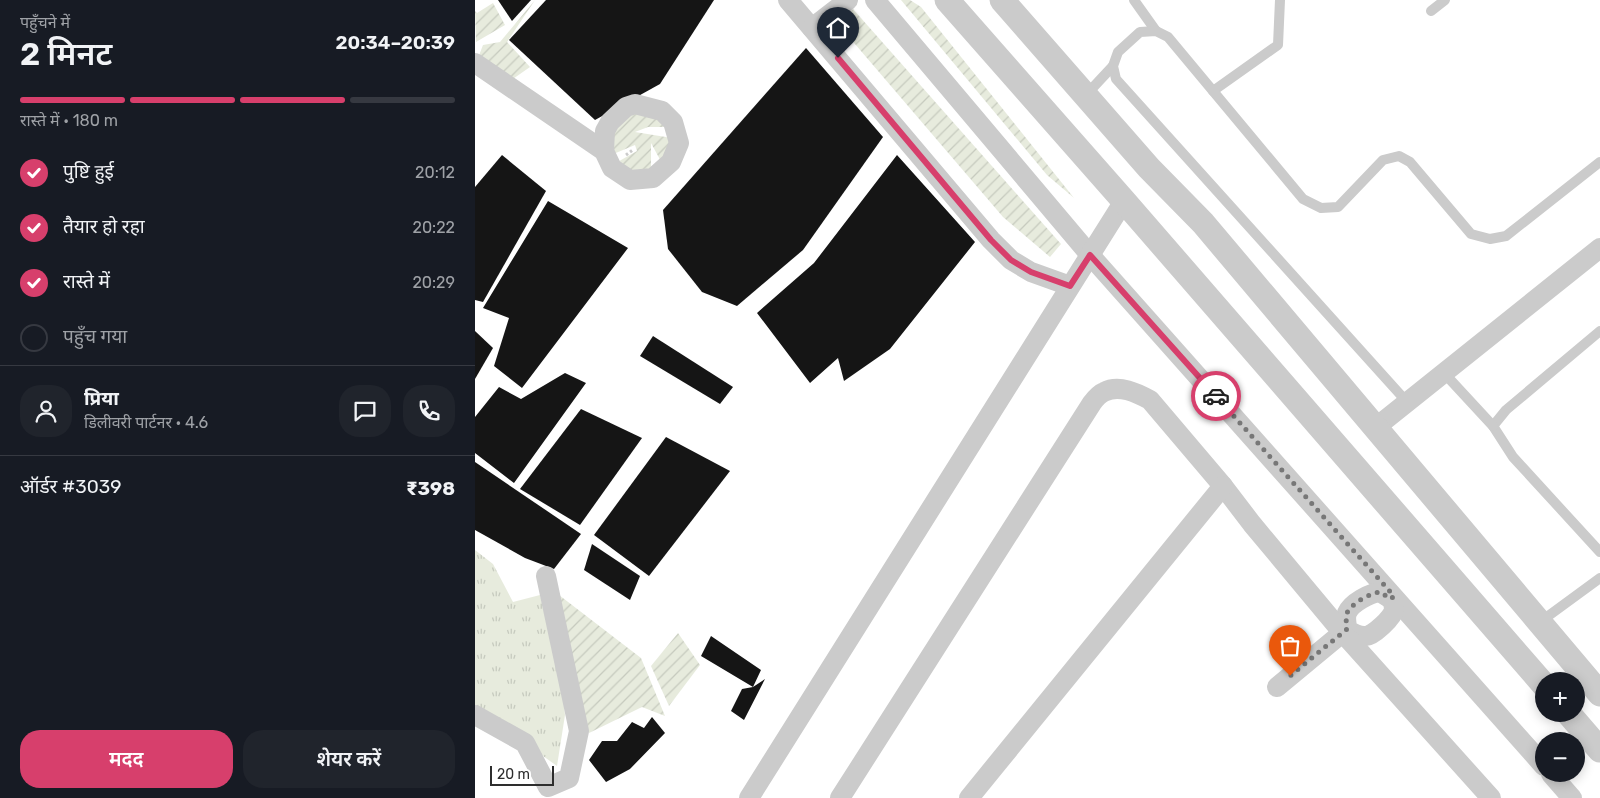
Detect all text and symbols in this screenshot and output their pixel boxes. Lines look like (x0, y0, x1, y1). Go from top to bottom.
pin (817, 7, 859, 58)
text: पहुँचने में (20, 13, 70, 32)
icon: home (824, 14, 852, 42)
text: 20:34–20:39 (335, 31, 455, 54)
text: 2 मिनट (20, 35, 112, 73)
text: रास्ते में · 180 m (20, 111, 118, 130)
icon: check (20, 159, 48, 187)
text: पुष्टि हुई (63, 160, 114, 183)
text: 20:12 (415, 163, 455, 182)
icon: check (20, 214, 48, 242)
text: तैयार हो रहा (63, 215, 145, 238)
text: 20:22 (413, 218, 455, 237)
icon: check (20, 269, 48, 297)
text: रास्ते में (63, 270, 110, 293)
text: 20:29 (412, 273, 455, 292)
text: पहुँच गया (63, 325, 127, 348)
courier (1191, 371, 1241, 421)
icon: car (1202, 382, 1230, 410)
button: person (20, 385, 72, 437)
button: chat (339, 385, 391, 437)
button: phone (403, 385, 455, 437)
text: प्रिया (84, 387, 119, 410)
text: डिलीवरी पार्टनर · 4.6 (84, 413, 208, 432)
text: ऑर्डर #3039 (20, 475, 121, 498)
text: ₹398 (406, 477, 455, 500)
pin (1269, 625, 1311, 676)
icon: bag (1276, 632, 1304, 660)
map controls (1535, 672, 1585, 782)
button: + (1535, 672, 1585, 722)
button: मदद (20, 730, 233, 788)
button: शेयर करें (243, 730, 455, 788)
button: − (1535, 732, 1585, 782)
scale bar (490, 763, 554, 786)
text: 20 m (497, 766, 530, 783)

